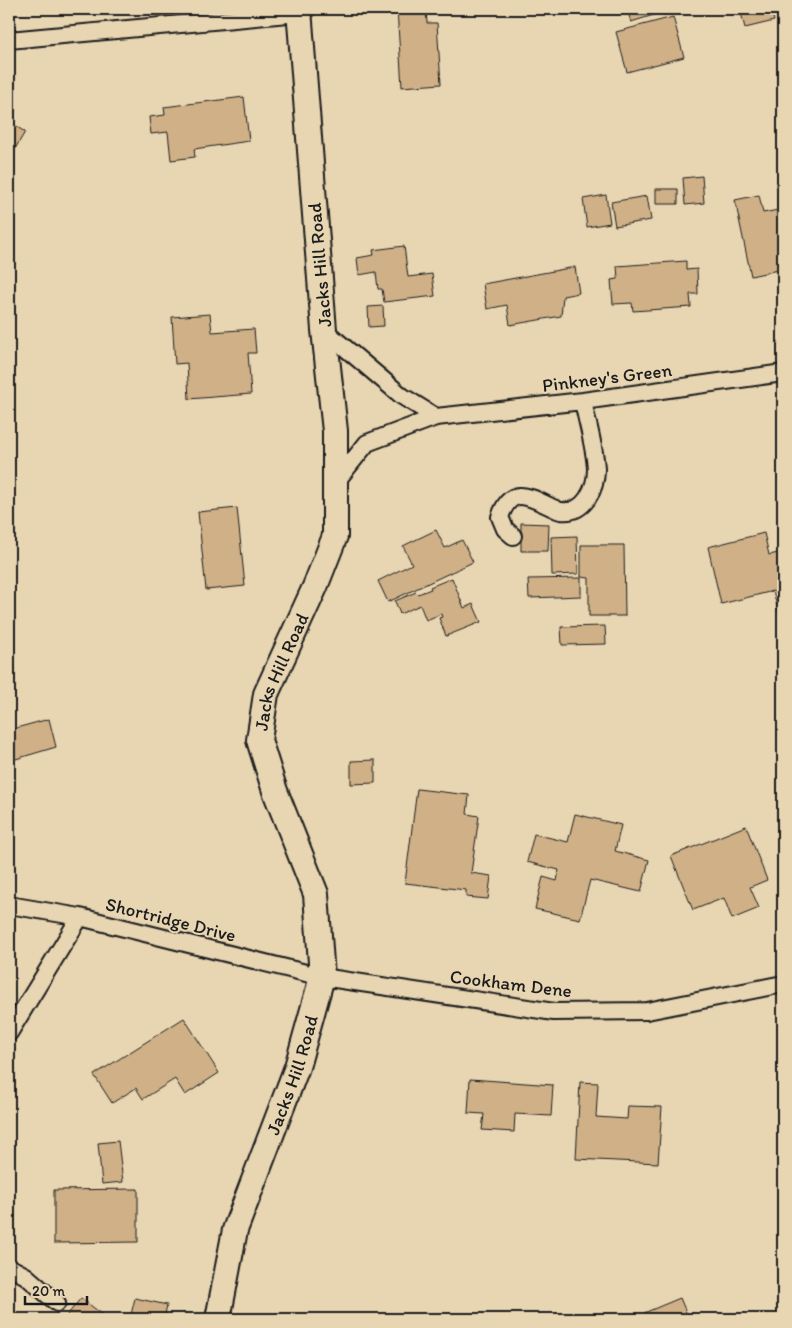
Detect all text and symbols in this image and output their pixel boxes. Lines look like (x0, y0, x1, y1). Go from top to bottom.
street label: Jacks Hill Road (303, 201, 336, 328)
street label: Pinkney's Green (541, 358, 674, 397)
street label: Jacks Hill Road (250, 609, 314, 732)
street label: Shortridge Drive (103, 892, 238, 947)
street label: Cookham Dene (449, 965, 573, 1002)
street label: Jacks Hill Road (261, 1012, 323, 1138)
scale bar (25, 1273, 88, 1305)
text: 20 m (32, 1282, 66, 1300)

